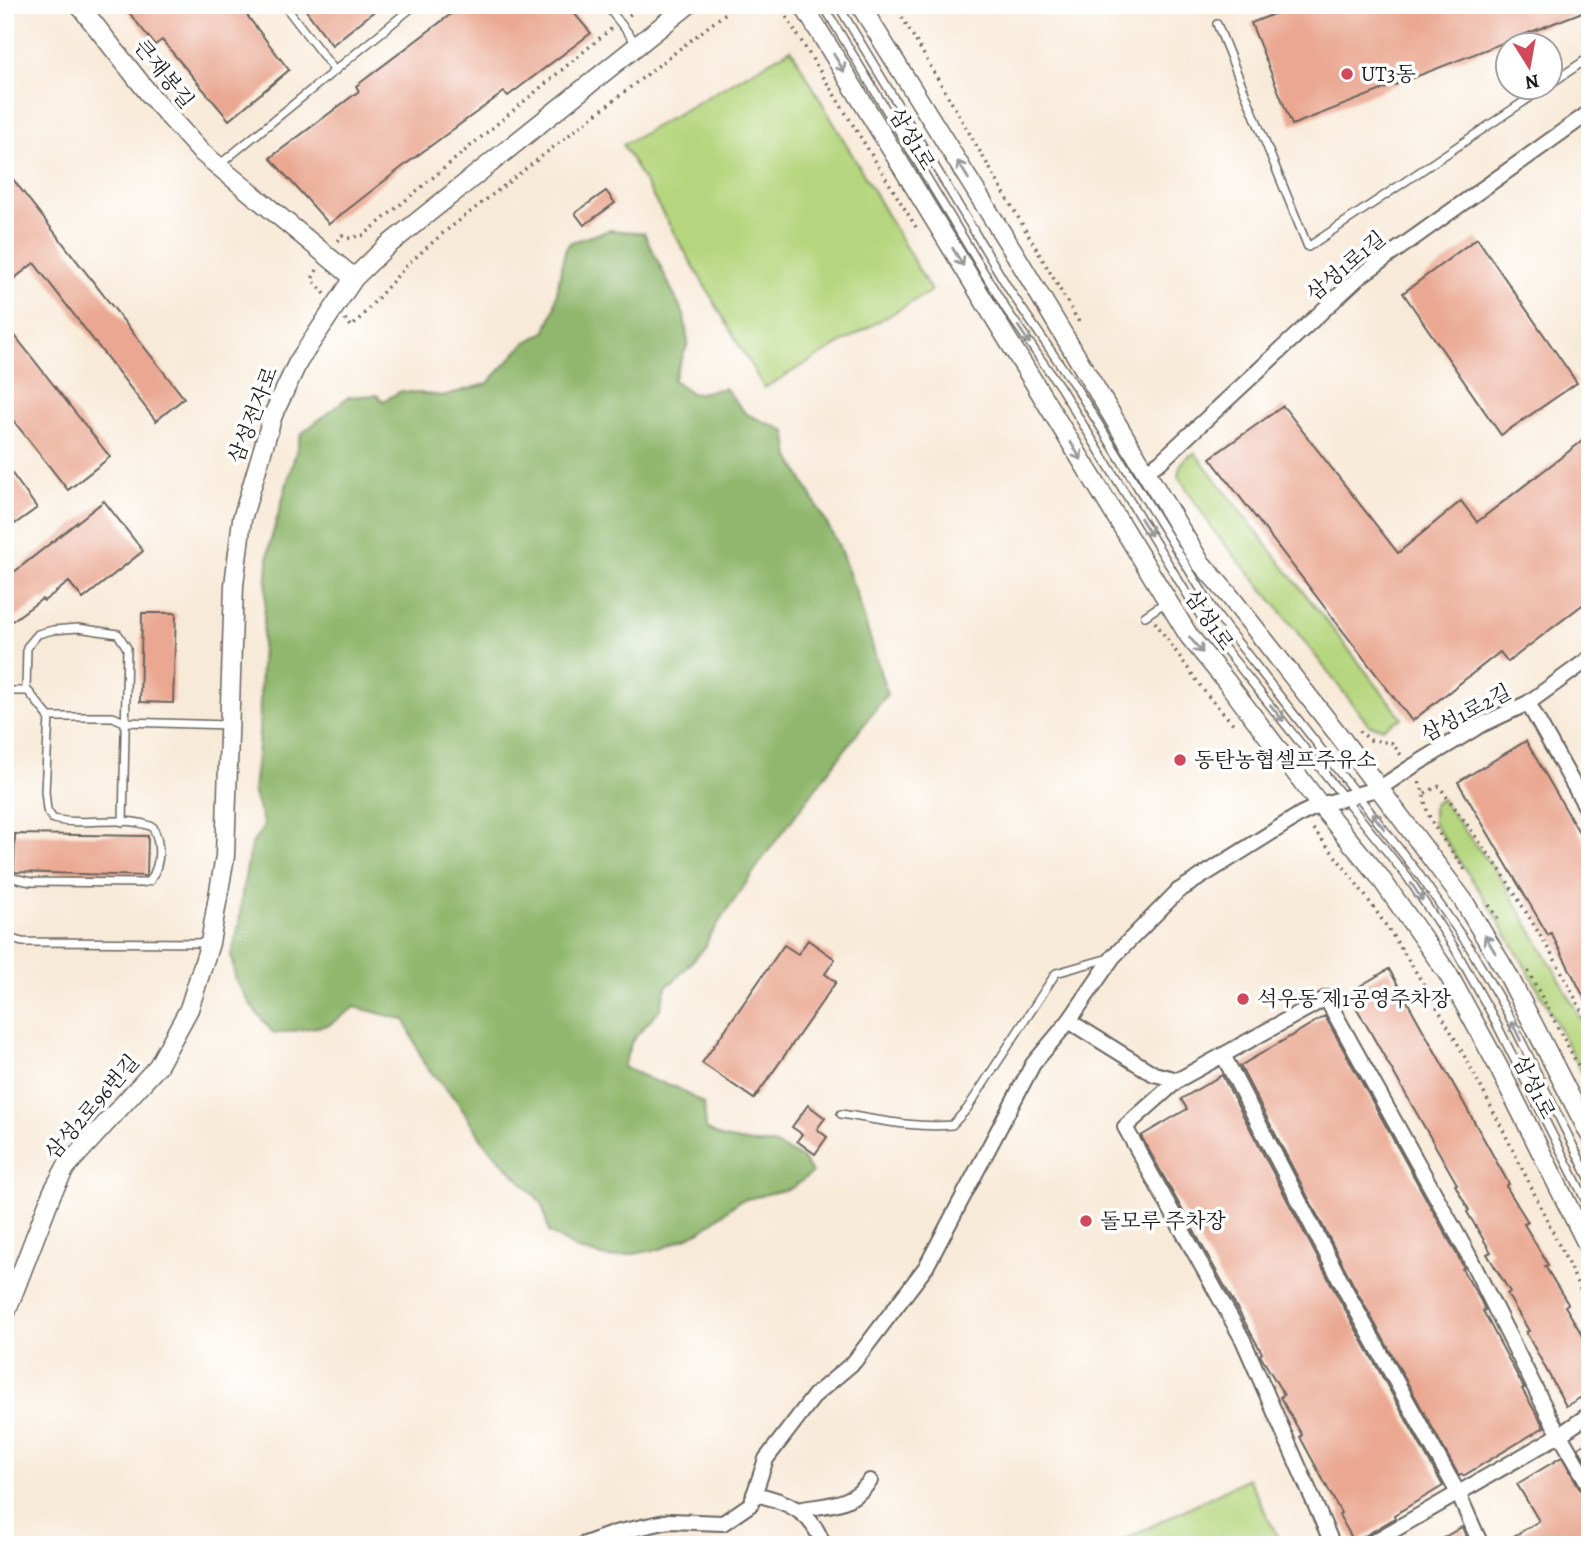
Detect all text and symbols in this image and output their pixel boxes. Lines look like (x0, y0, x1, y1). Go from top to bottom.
north arrow (1494, 32, 1564, 102)
street label: 큰재봉길 (128, 34, 200, 114)
one-way arrow (833, 53, 847, 73)
place label: UT3동 (1361, 60, 1416, 88)
marker: UT3동 (1339, 66, 1355, 82)
text: N (1523, 68, 1541, 96)
street label: 삼성1로 (882, 103, 942, 175)
one-way arrow (955, 161, 969, 181)
street label: 삼성1로1길 (1300, 225, 1392, 307)
one-way arrow (951, 247, 965, 267)
one-way arrow (1017, 325, 1031, 344)
street label: 삼성전자로 (222, 363, 284, 467)
one-way arrow (1070, 441, 1084, 461)
one-way arrow (1140, 517, 1154, 537)
street label: 삼성1로 (1178, 584, 1240, 656)
one-way arrow (1189, 635, 1204, 653)
street label: 삼성1로2길 (1416, 678, 1516, 748)
one-way arrow (1269, 703, 1284, 722)
place label: 동탄농협셀프주유소 (1194, 746, 1377, 774)
marker: 동탄농협셀프주유소 (1172, 752, 1188, 768)
one-way arrow (1370, 812, 1385, 830)
one-way arrow (1410, 882, 1424, 901)
one-way arrow (1483, 934, 1497, 954)
place label: 석우동 제1공영주차장 (1257, 985, 1452, 1013)
marker: 석우동 제1공영주차장 (1235, 991, 1251, 1007)
one-way arrow (1508, 1021, 1522, 1042)
street label: 삼성2로96번길 (39, 1049, 145, 1165)
street label: 삼성1로 (1506, 1050, 1562, 1124)
place label: 돌모루 주차장 (1100, 1207, 1227, 1235)
marker: 돌모루 주차장 (1078, 1213, 1094, 1229)

